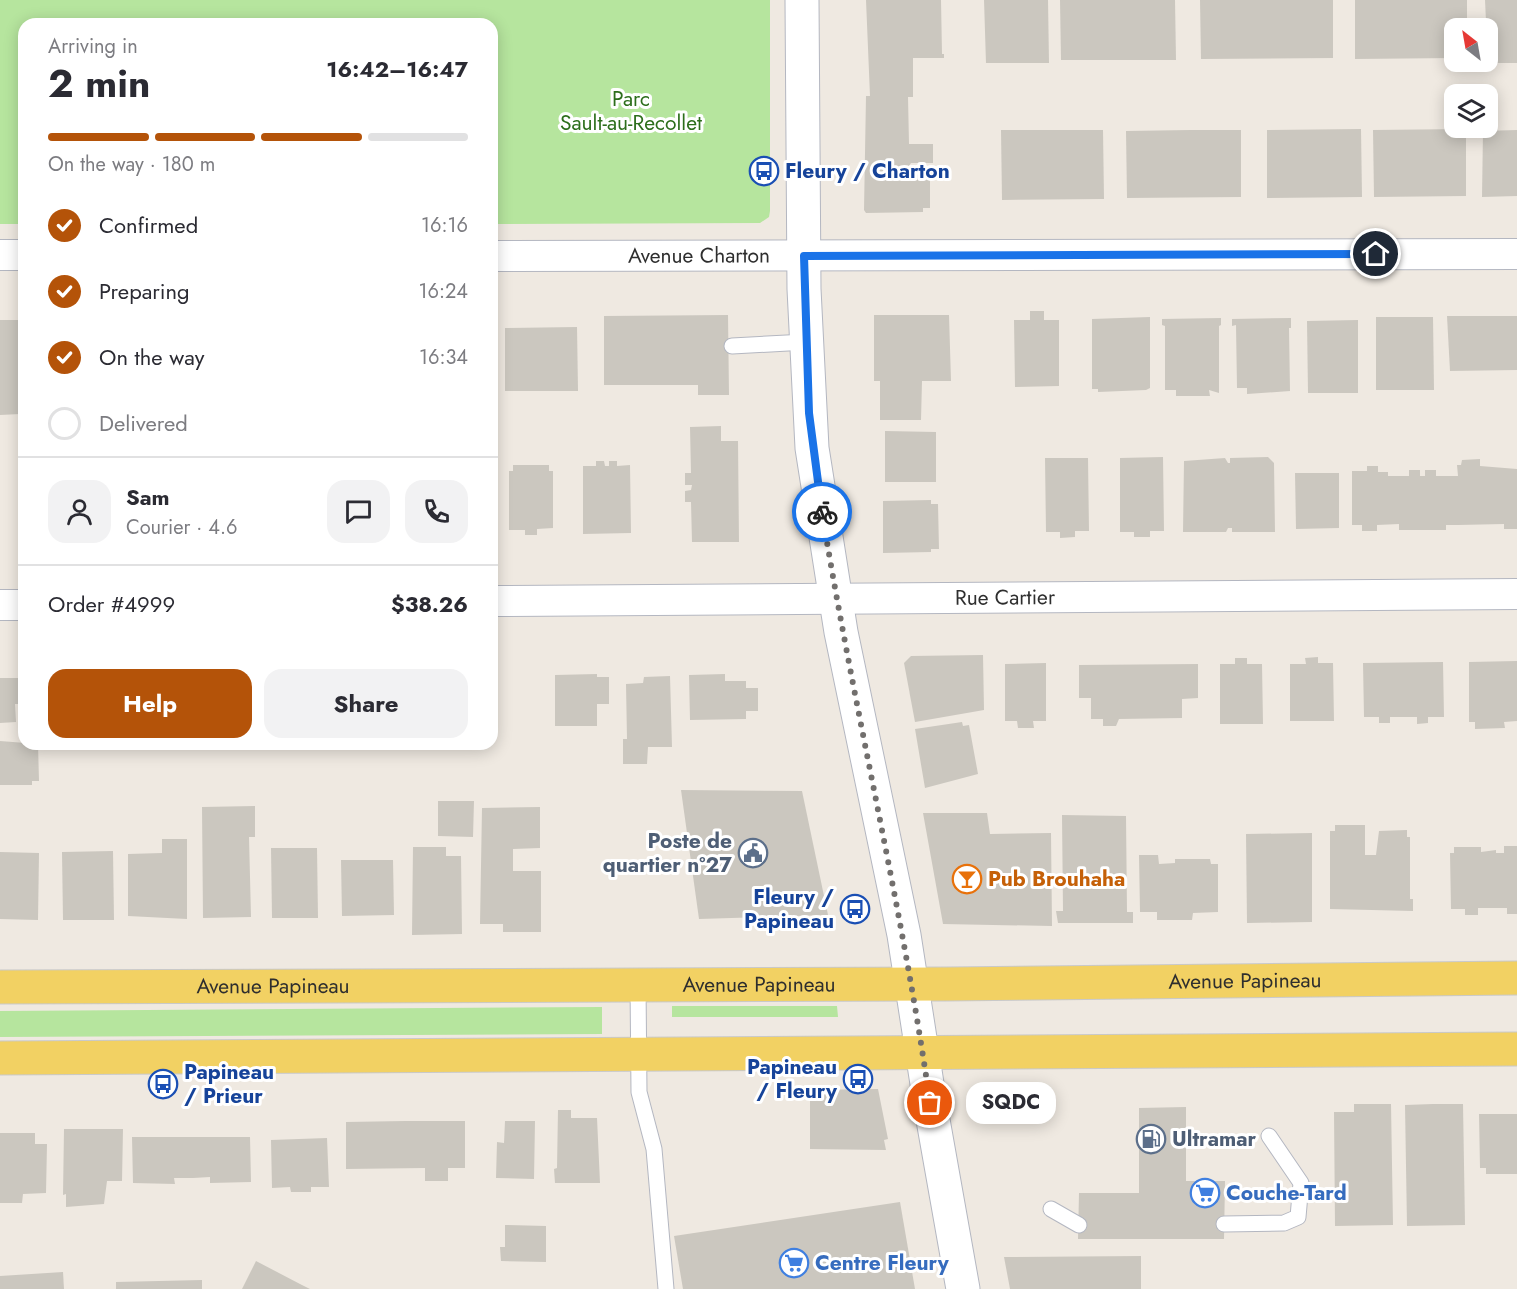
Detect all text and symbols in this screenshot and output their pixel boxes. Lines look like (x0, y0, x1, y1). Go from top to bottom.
north arrow (1444, 18, 1498, 72)
map controls (1444, 18, 1498, 138)
text: Arriving in (48, 32, 138, 61)
text: 16:42–16:47 (326, 53, 468, 85)
text: 2 min (48, 55, 150, 112)
park label: Parc Sault-au-Recollet (560, 84, 702, 138)
button: layers (1444, 84, 1498, 138)
text: On the way · 180 m (48, 150, 215, 179)
bus stop icon: Fleury / Charton (748, 155, 780, 187)
place label: Fleury / Charton (785, 156, 950, 186)
icon: check (48, 209, 81, 242)
text: Confirmed (99, 209, 198, 241)
text: 16:16 (421, 211, 468, 240)
pin (1350, 228, 1401, 279)
icon: home (1359, 237, 1392, 270)
street label: Avenue Charton (628, 240, 770, 271)
icon: check (48, 275, 81, 308)
text: Preparing (99, 275, 190, 307)
text: 16:24 (418, 277, 468, 306)
icon: check (48, 341, 81, 374)
text: On the way (99, 341, 204, 373)
text: 16:34 (419, 343, 468, 372)
text: Delivered (99, 407, 188, 439)
button: person (48, 480, 111, 543)
button: chat (327, 480, 390, 543)
button: phone (405, 480, 468, 543)
text: Sam (126, 481, 170, 513)
courier (792, 482, 852, 542)
icon: bike (806, 496, 839, 529)
text: Courier · 4.6 (126, 513, 238, 542)
street label: Rue Cartier (955, 582, 1056, 613)
text: Order #4999 (48, 588, 175, 620)
text: $38.26 (391, 588, 468, 620)
button: Help (48, 669, 252, 738)
button: Share (264, 669, 468, 738)
place label: Poste de quartier n°27 (603, 826, 732, 880)
public building icon: Poste de quartier n°27 (737, 837, 769, 869)
bar icon: Pub Brouhaha (951, 863, 983, 895)
place label: Pub Brouhaha (988, 864, 1125, 894)
place label: Fleury / Papineau (744, 882, 834, 936)
bus stop icon: Fleury / Papineau (839, 893, 871, 925)
street label: Avenue Papineau (1168, 965, 1322, 997)
street label: Avenue Papineau (682, 969, 836, 1000)
street label: Avenue Papineau (196, 971, 350, 1001)
place label: Papineau / Fleury (747, 1052, 838, 1106)
place label: Papineau / Prieur (184, 1057, 274, 1111)
bus stop icon: Papineau / Fleury (842, 1063, 874, 1095)
bus stop icon: Papineau / Prieur (147, 1068, 179, 1100)
pin (904, 1077, 955, 1128)
callout: SQDC (966, 1082, 1056, 1124)
icon: bag (913, 1086, 946, 1119)
text: SQDC (982, 1088, 1040, 1117)
fuel station icon: Ultramar (1135, 1123, 1167, 1155)
place label: Ultramar (1172, 1124, 1257, 1154)
supermarket icon: Couche-Tard (1189, 1177, 1221, 1209)
place label: Couche-Tard (1226, 1178, 1347, 1208)
supermarket icon: Centre Fleury (778, 1247, 810, 1279)
place label: Centre Fleury (815, 1248, 950, 1278)

